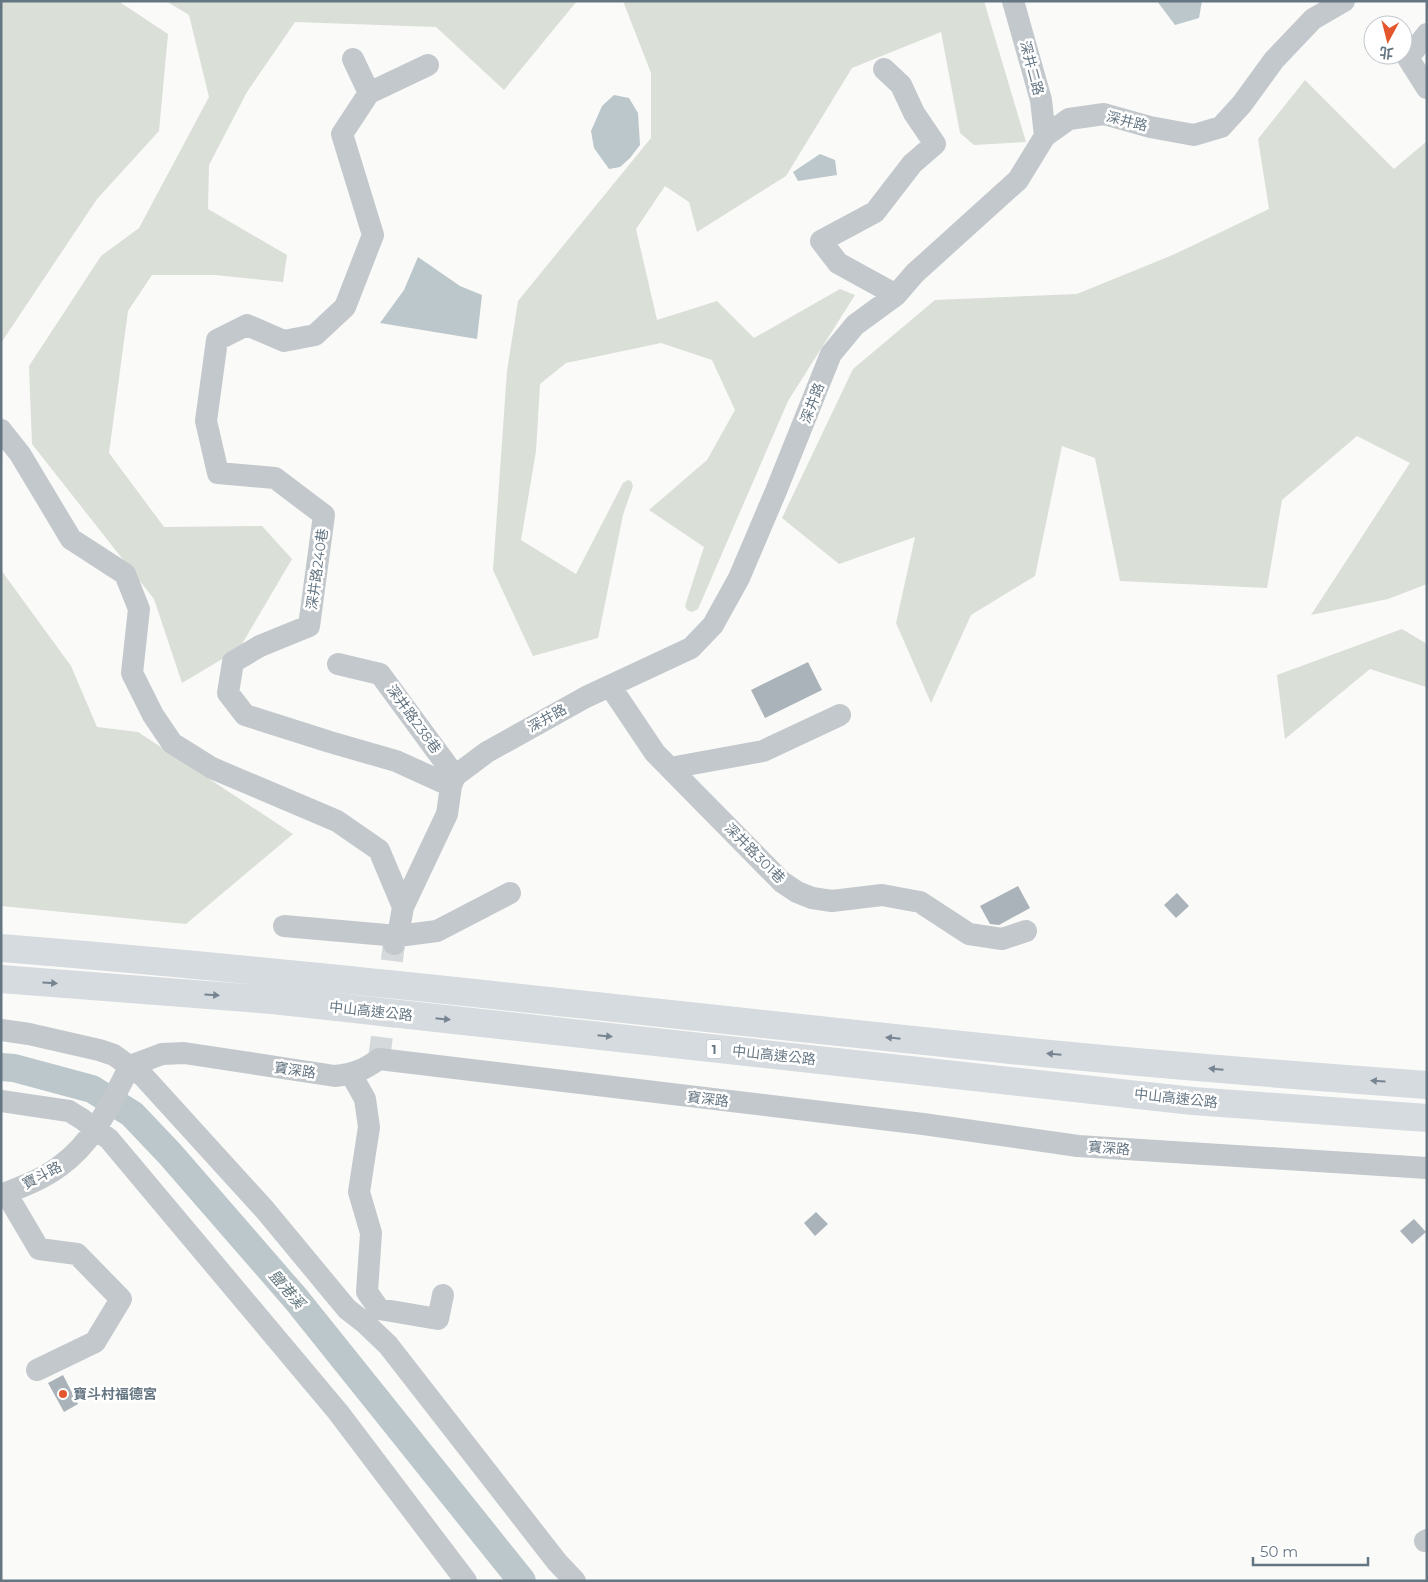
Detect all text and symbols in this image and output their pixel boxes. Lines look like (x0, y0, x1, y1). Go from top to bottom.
north arrow (1363, 15, 1413, 65)
street label: 深井二路 (1016, 39, 1048, 97)
text: 北 (1378, 43, 1394, 63)
street label: 深井路 (1104, 107, 1150, 135)
street label: 深井路 (796, 380, 828, 426)
street label: 深井路240巷 (302, 527, 332, 611)
street label: 深井路238巷 (383, 681, 445, 757)
street label: 深井路 (524, 700, 570, 736)
street label: 深井路301巷 (721, 819, 789, 887)
one-way arrow (42, 979, 58, 987)
one-way arrow (204, 992, 220, 1000)
street label: 中山高速公路 (328, 998, 414, 1024)
one-way arrow (435, 1015, 451, 1023)
one-way arrow (597, 1033, 613, 1041)
one-way arrow (884, 1034, 900, 1042)
road number: 1 (706, 1040, 722, 1058)
street label: 中山高速公路 (731, 1042, 817, 1068)
one-way arrow (1046, 1050, 1062, 1058)
street label: 寶深路 (273, 1058, 317, 1082)
one-way arrow (1208, 1065, 1224, 1073)
one-way arrow (1370, 1077, 1386, 1085)
street label: 中山高速公路 (1133, 1085, 1219, 1111)
street label: 寶深路 (686, 1088, 730, 1110)
street label: 寶深路 (1087, 1138, 1131, 1158)
street label: 寶斗路 (19, 1157, 65, 1193)
water label: 鹽港溪 (265, 1266, 310, 1314)
place label: 寶斗村福德宮 (73, 1385, 157, 1403)
marker: 寶斗村福德宮 (57, 1388, 69, 1400)
scale bar (1253, 1534, 1368, 1566)
text: 50 m (1260, 1542, 1298, 1561)

